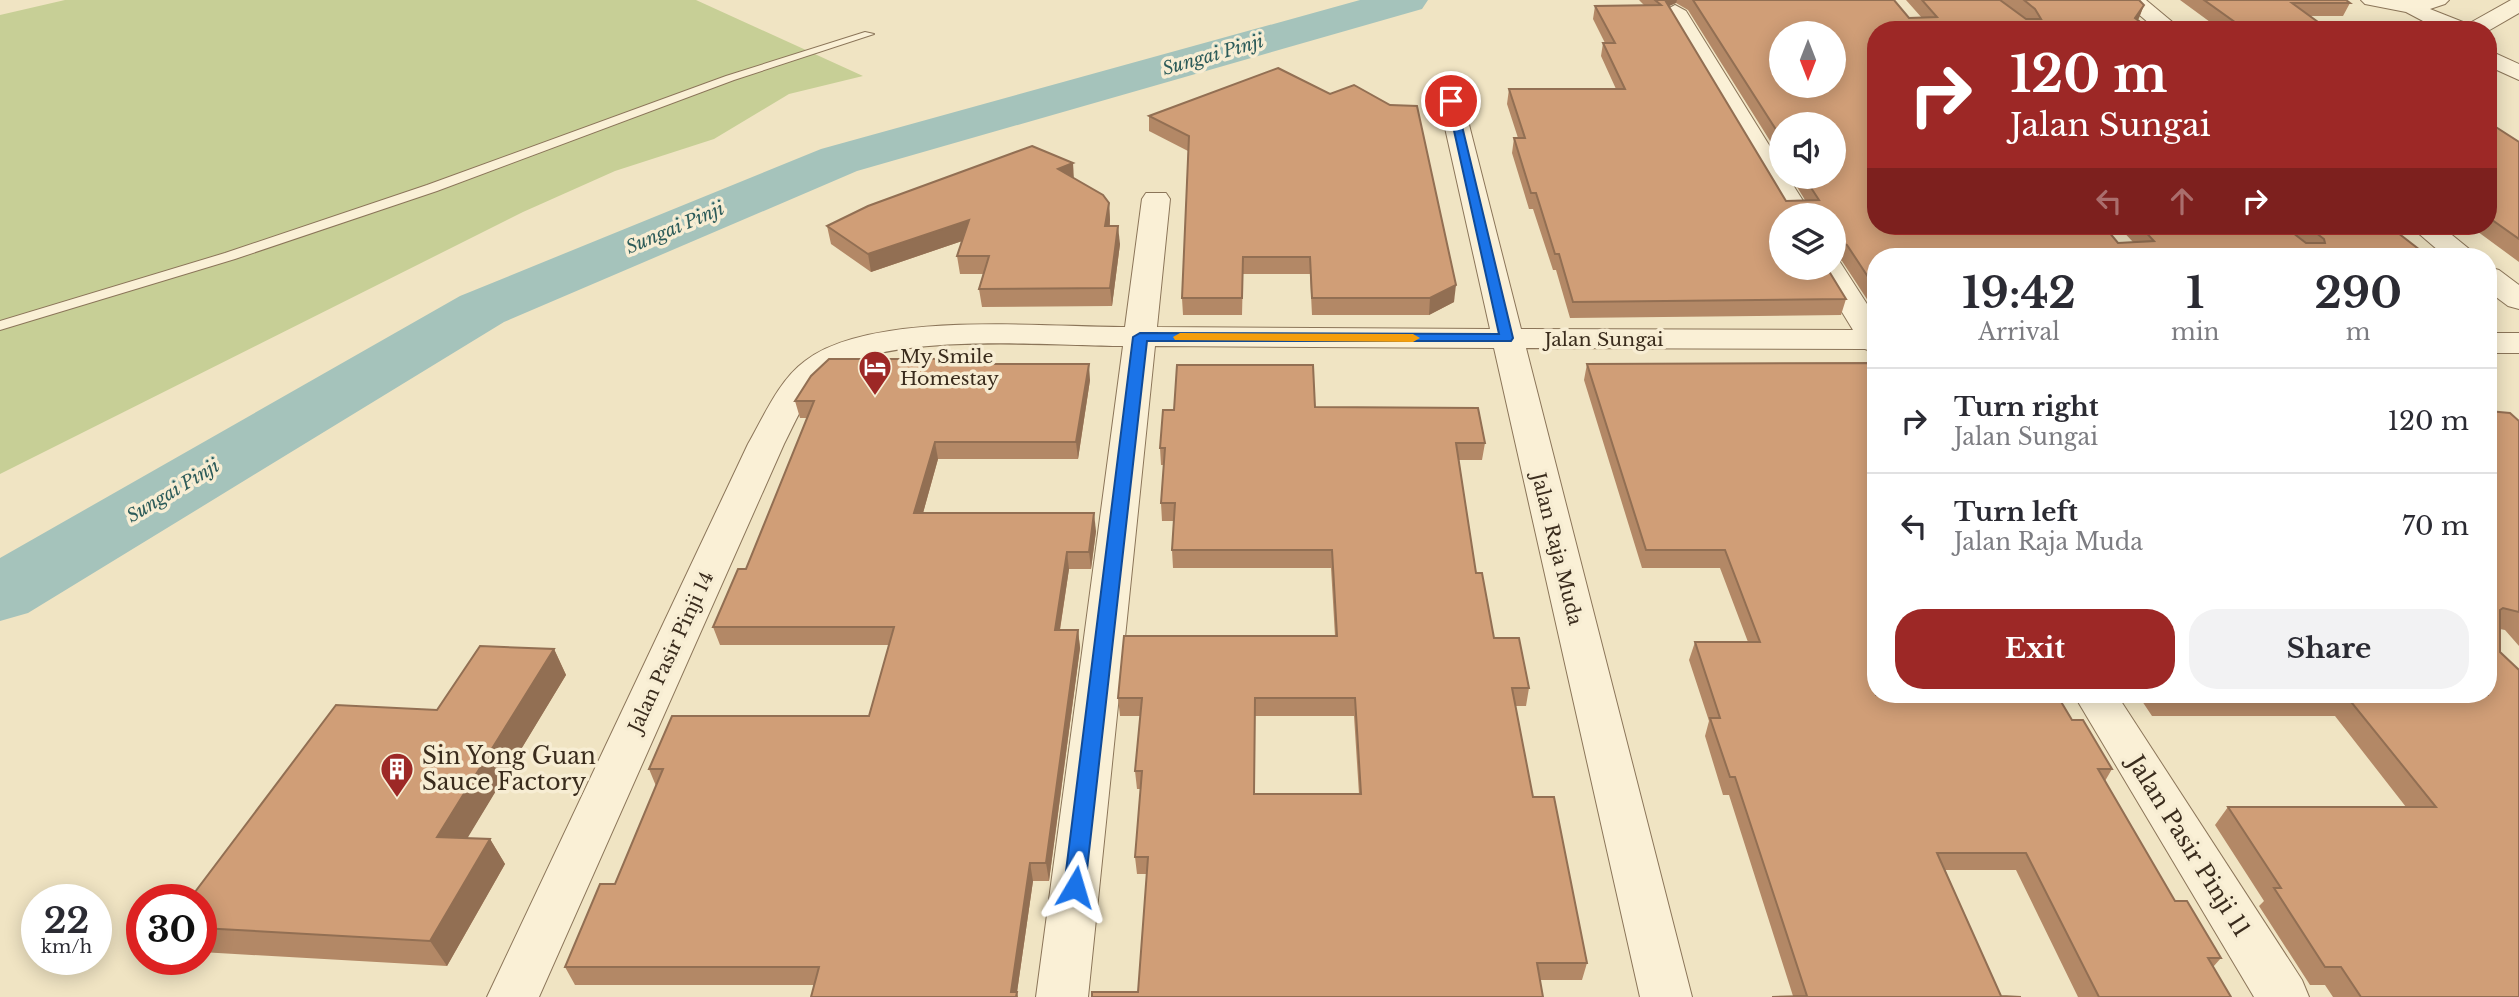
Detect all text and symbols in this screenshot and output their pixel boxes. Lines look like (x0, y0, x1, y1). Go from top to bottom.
north arrow (1769, 21, 1846, 98)
map controls (1769, 21, 1846, 280)
water label: Sungai Pinji (1160, 30, 1267, 80)
text: 120 m (2010, 44, 2168, 105)
icon: right (1895, 49, 1986, 140)
pin (1421, 71, 1481, 131)
icon: arrive (1432, 82, 1470, 120)
text: Jalan Sungai (2010, 105, 2211, 145)
button: sound (1769, 112, 1846, 189)
icon: left (2090, 182, 2128, 220)
icon: ahead (2163, 182, 2201, 220)
icon: right (2236, 182, 2274, 220)
water label: Sungai Pinji (623, 197, 728, 259)
button: layers (1769, 203, 1846, 280)
text: 19:42 (1962, 267, 2076, 319)
text: 1 (2186, 267, 2204, 319)
text: 290 (2314, 267, 2402, 319)
text: Arrival (1978, 318, 2060, 346)
text: min (2171, 318, 2219, 346)
text: m (2346, 318, 2371, 346)
street label: Jalan Sungai (1541, 328, 1664, 351)
place label: My Smile Homestay (900, 345, 999, 390)
hotel icon: My Smile Homestay (856, 348, 894, 397)
text: Turn right (1954, 391, 2099, 423)
icon: right (1895, 402, 1933, 440)
text: 120 m (2387, 405, 2469, 437)
text: Jalan Sungai (1954, 423, 2098, 451)
water label: Sungai Pinji (123, 454, 224, 527)
street label: Jalan Raja Muda (1526, 468, 1587, 628)
text: Turn left (1954, 496, 2078, 528)
icon: left (1895, 507, 1933, 545)
text: 70 m (2402, 510, 2469, 542)
text: Jalan Raja Muda (1954, 528, 2143, 556)
street label: Jalan Pasir Pinji 14 (622, 568, 718, 739)
button: Exit (1895, 609, 2175, 689)
button: Share (2189, 609, 2469, 689)
place label: Sin Yong Guan Sauce Factory (422, 742, 596, 796)
street label: Jalan Pasir Pinji 11 (2120, 748, 2256, 942)
building icon: Sin Yong Guan Sauce Factory (378, 750, 416, 799)
position arrow (1038, 850, 1112, 924)
speed limit sign: 30 (126, 884, 217, 975)
text: 22 (44, 899, 89, 942)
text: km/h (41, 936, 92, 958)

